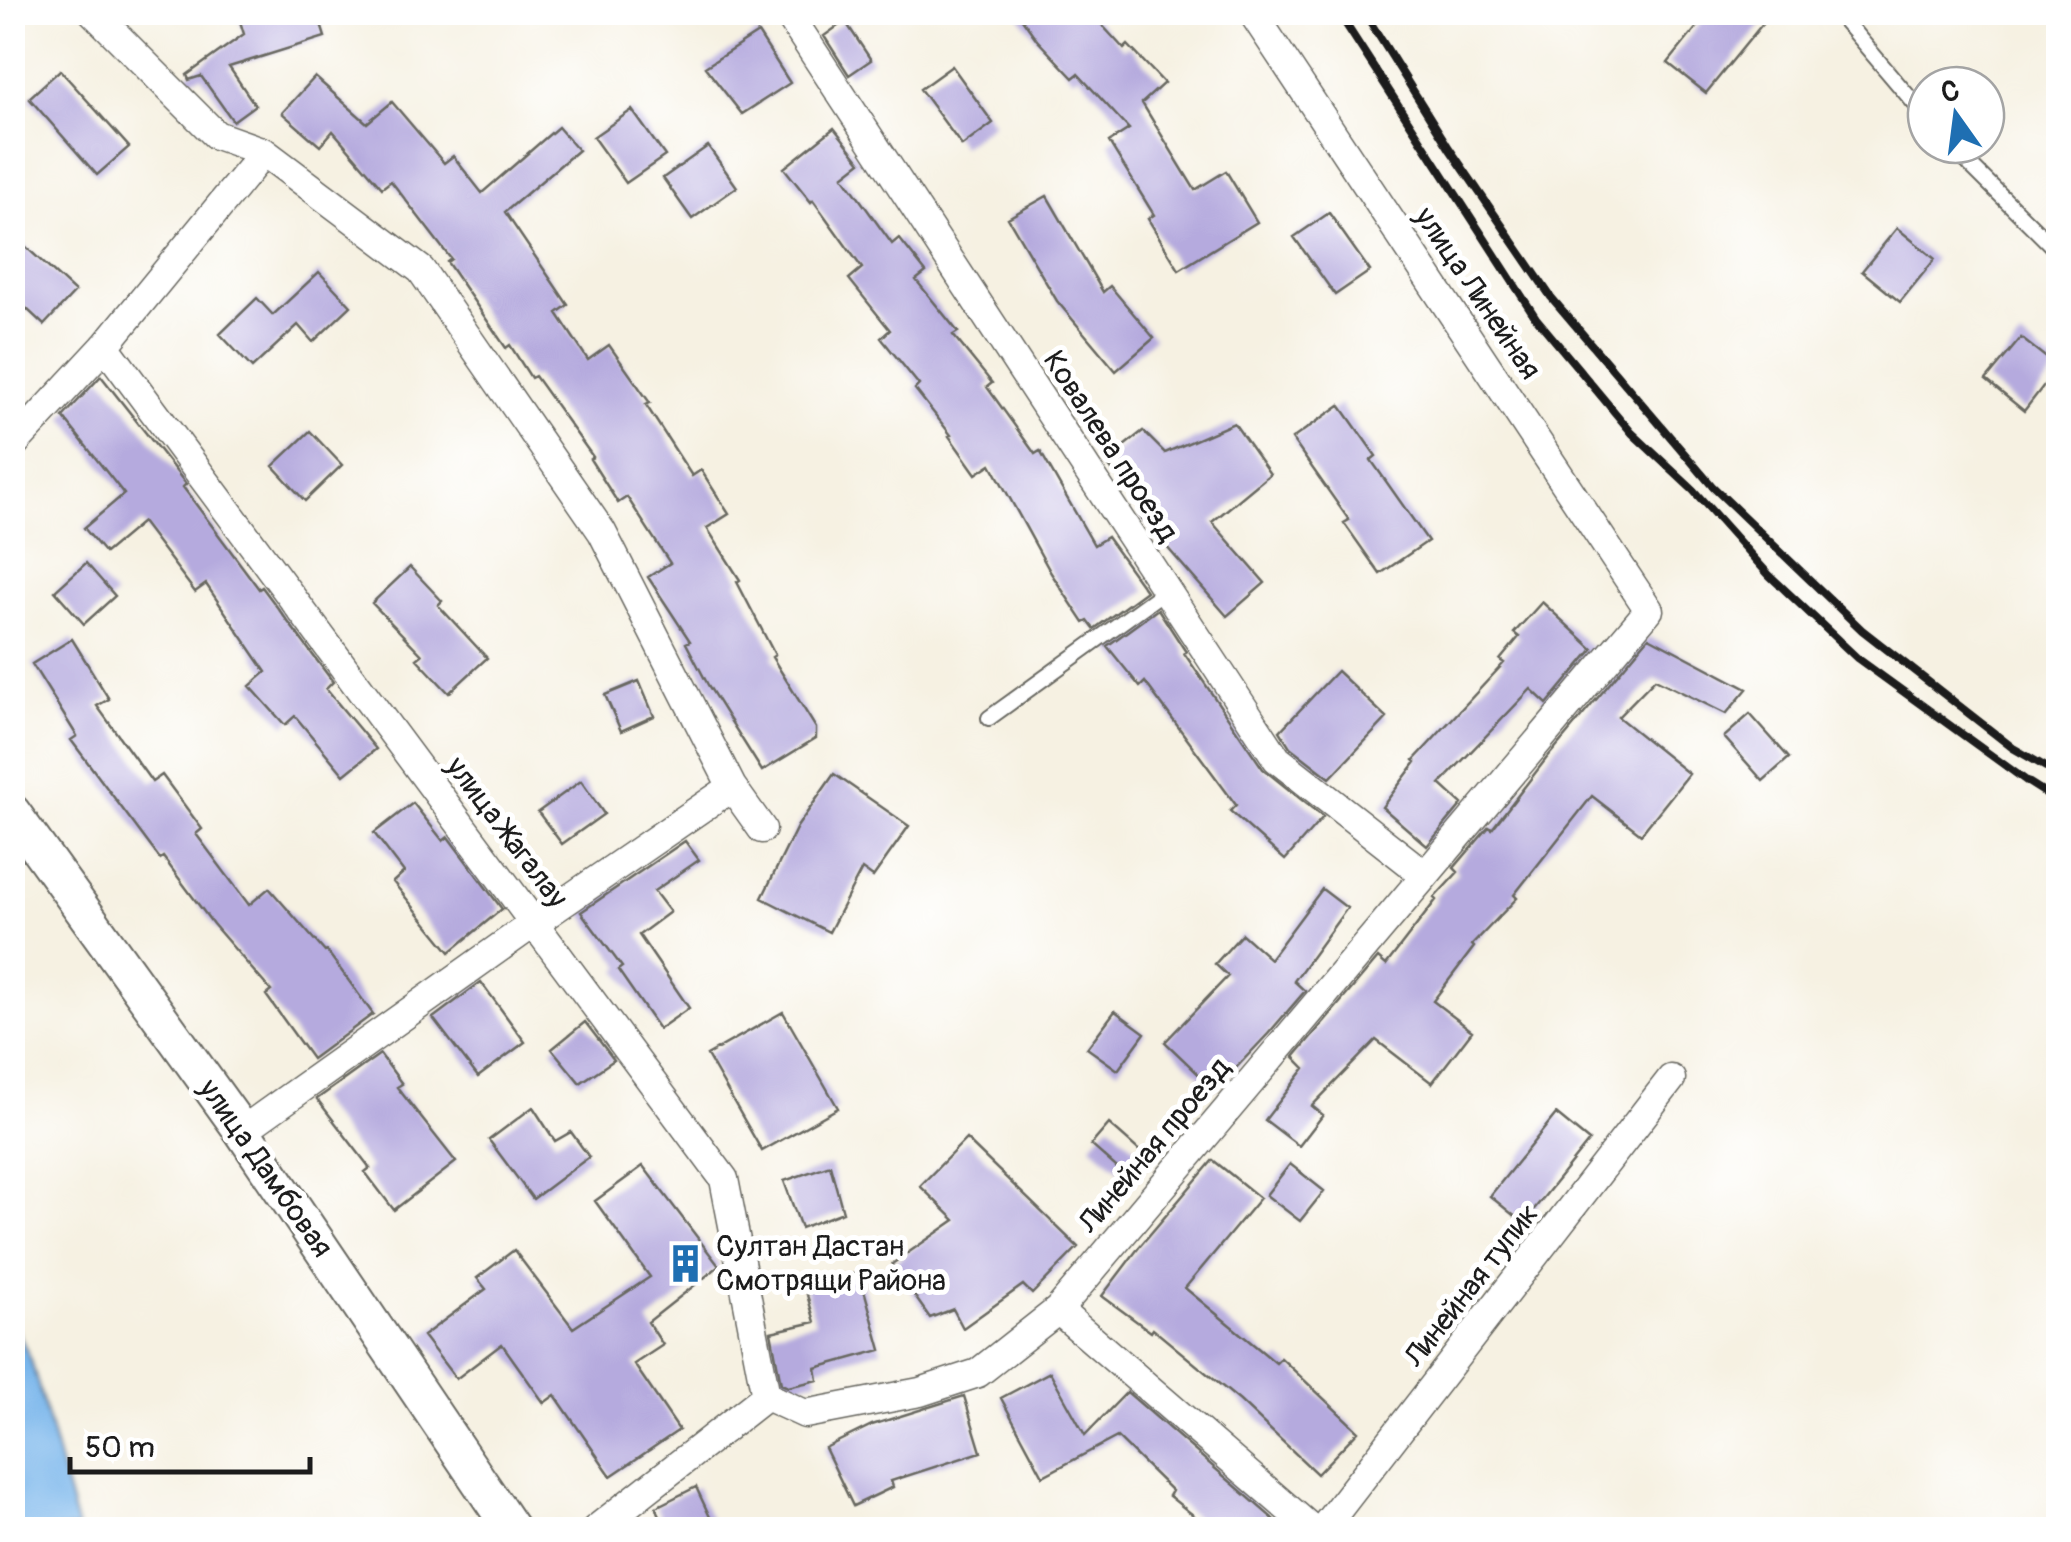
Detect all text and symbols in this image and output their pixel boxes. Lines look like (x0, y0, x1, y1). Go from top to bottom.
north arrow (1906, 65, 2006, 165)
text: С (1938, 73, 1963, 111)
street label: улица Линейная (1406, 199, 1549, 386)
street label: Ковалева проезд (1035, 344, 1186, 549)
street label: улица Жагалау (437, 749, 576, 915)
street label: Линейная проезд (1070, 1050, 1239, 1241)
street label: улица Дамбовая (190, 1071, 341, 1265)
street label: Линейная тупик (1396, 1196, 1547, 1375)
place label: Султан Дастан Смотрящи Района (716, 1228, 946, 1299)
building icon: Султан Дастан Смотрящи Района (665, 1242, 707, 1284)
scale bar (70, 1412, 310, 1474)
text: 50 m (85, 1429, 155, 1466)

